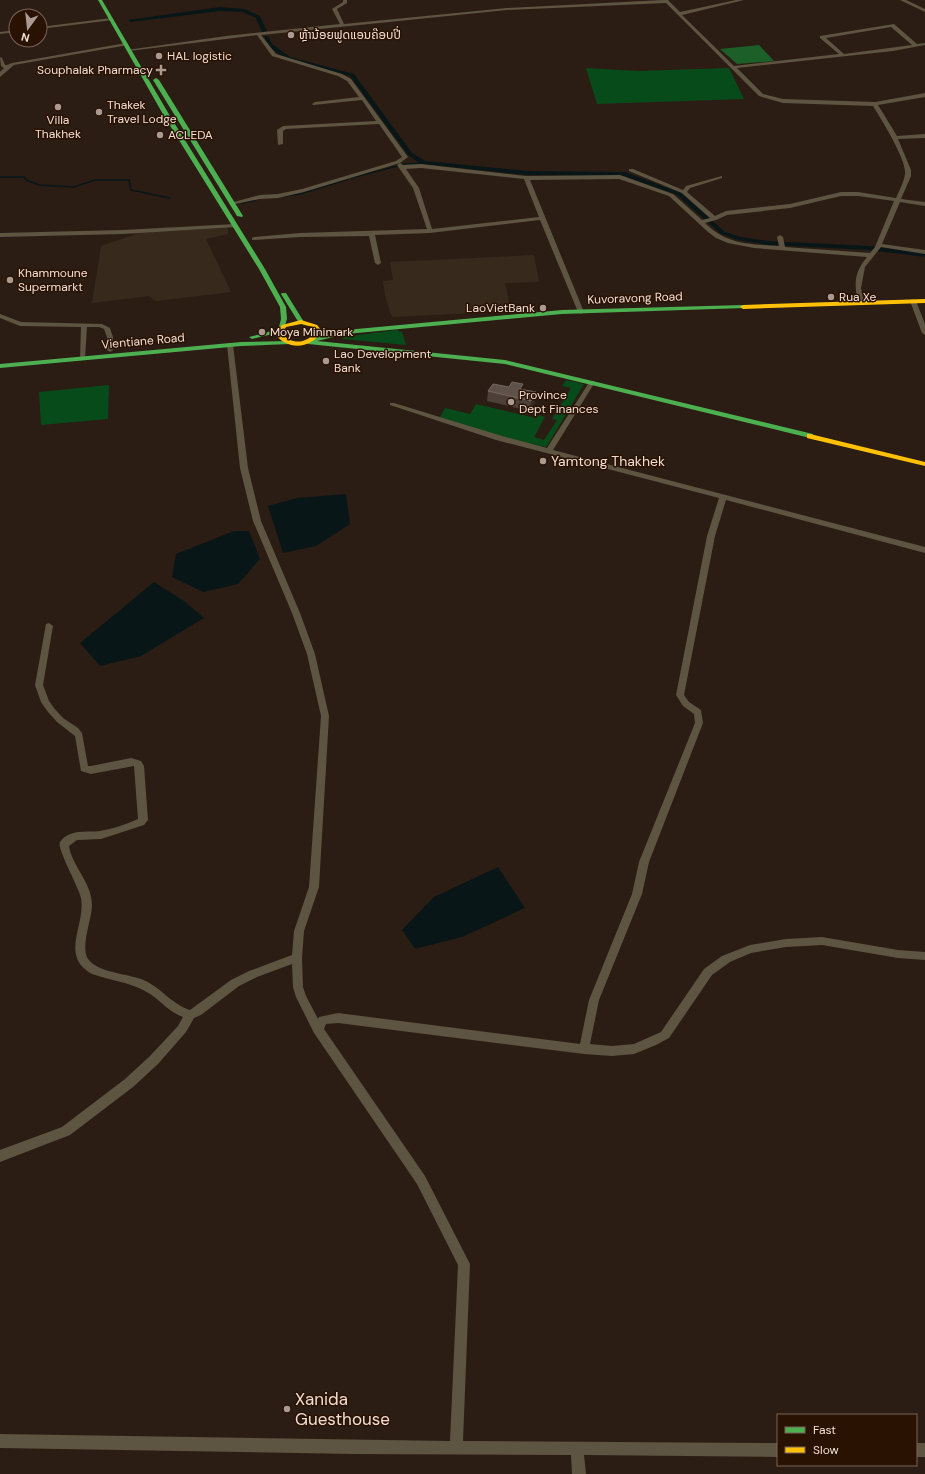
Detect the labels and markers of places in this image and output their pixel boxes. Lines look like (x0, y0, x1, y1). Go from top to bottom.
place label: ຫຼ້ານ້ອຍຟູດແອນຄ໊ອບປີ່ (299, 25, 401, 43)
marker: ຫຼ້ານ້ອຍຟູດແອນຄ໊ອບປີ່ (286, 30, 296, 40)
place label: HAL logistic (167, 48, 232, 64)
marker: HAL logistic (154, 51, 164, 61)
place label: Souphalak Pharmacy (37, 62, 153, 78)
marker: Souphalak Pharmacy (156, 65, 166, 75)
place label: Thakek Travel Lodge (107, 97, 177, 127)
marker: Villa Thakhek (53, 102, 63, 112)
marker: Thakek Travel Lodge (94, 107, 104, 117)
place label: Villa Thakhek (35, 112, 81, 142)
place label: ACLEDA (168, 127, 213, 143)
marker: ACLEDA (155, 130, 165, 140)
place label: Khammoune Supermarkt (18, 265, 88, 295)
marker: Khammoune Supermarkt (5, 275, 15, 285)
place label: Rua Xe (839, 289, 877, 305)
marker: Rua Xe (826, 292, 836, 302)
place label: LaoVietBank (466, 300, 535, 316)
marker: LaoVietBank (538, 303, 548, 313)
place label: Moya Minimark (270, 324, 353, 340)
marker: Moya Minimark (257, 327, 267, 337)
place label: Lao Development Bank (334, 346, 432, 376)
marker: Lao Development Bank (321, 356, 331, 366)
place label: Province Dept Finances (519, 387, 599, 417)
marker: Province Dept Finances (506, 397, 516, 407)
place label: Yamtong Thakhek (551, 452, 665, 470)
marker: Yamtong Thakhek (538, 456, 548, 466)
place label: Xanida Guesthouse (295, 1388, 390, 1430)
marker: Xanida Guesthouse (282, 1404, 292, 1414)

